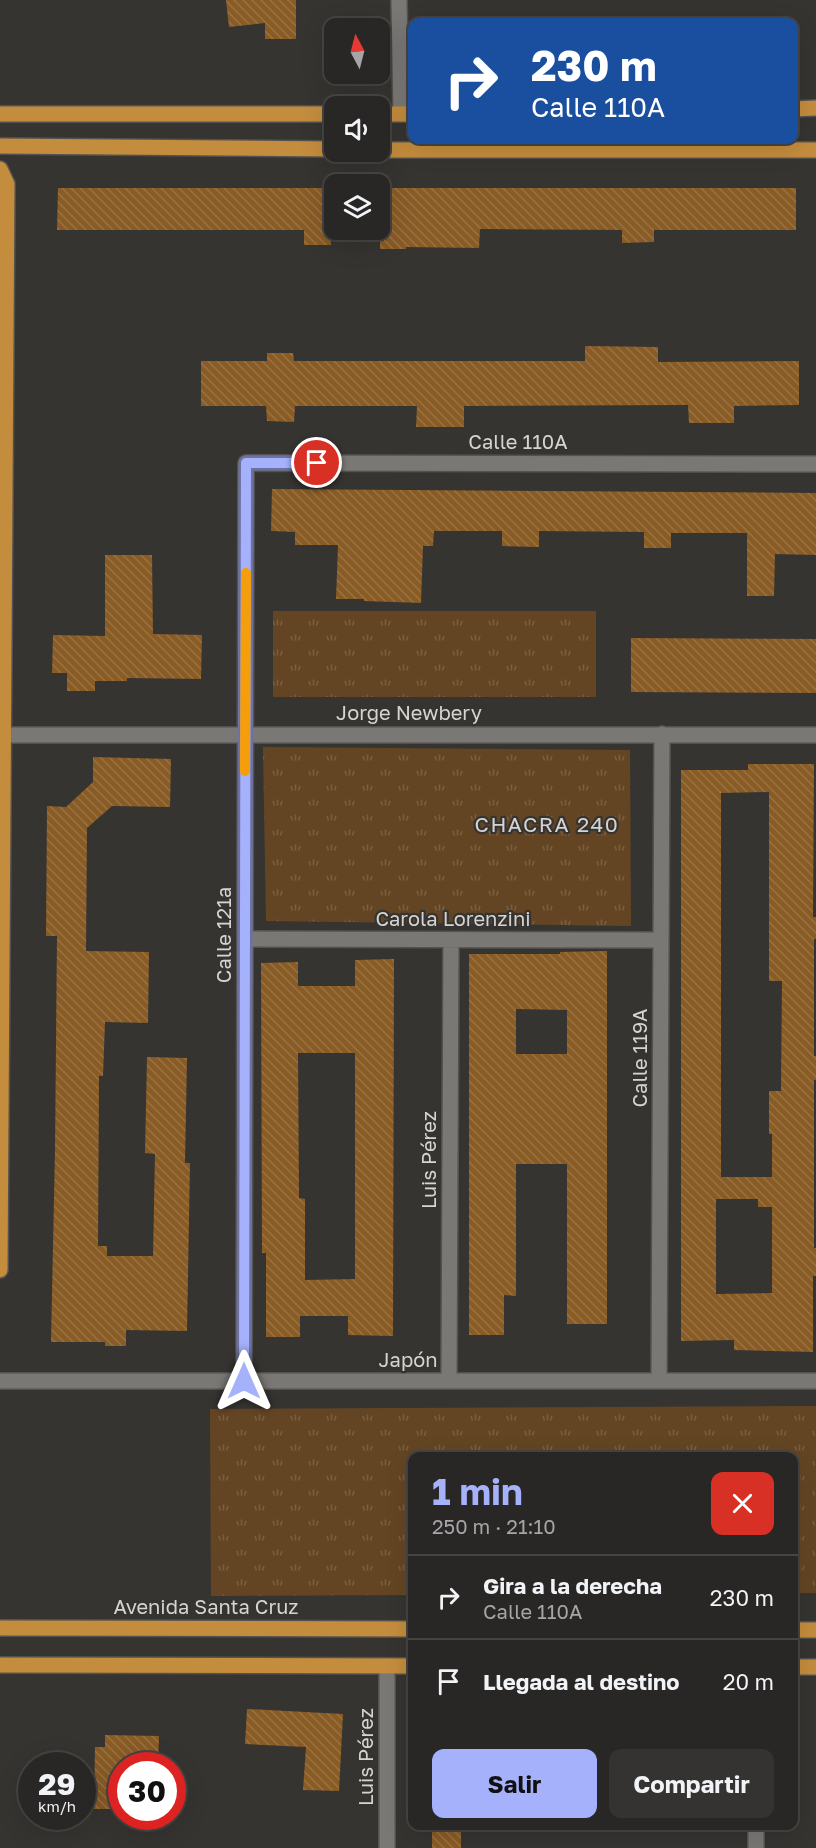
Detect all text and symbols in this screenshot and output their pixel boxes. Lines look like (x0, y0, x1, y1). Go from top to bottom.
north arrow (324, 18, 390, 84)
map controls (324, 18, 390, 240)
text: 230 m (531, 40, 657, 90)
icon: right (432, 42, 510, 120)
text: Calle 110A (531, 91, 665, 123)
button: sound (324, 96, 390, 162)
button: layers (324, 174, 390, 240)
street label: Calle 110A (468, 429, 568, 453)
pin (291, 437, 342, 488)
icon: arrive (300, 446, 333, 479)
street label: Jorge Newbery (336, 700, 482, 724)
district label: CHACRA 240 (475, 811, 619, 837)
street label: Calle 121a (211, 887, 235, 983)
street label: Carola Lorenzini (375, 906, 531, 930)
street label: Calle 119A (627, 1009, 651, 1108)
street label: Luis Pérez (416, 1111, 440, 1209)
street label: Japón (379, 1347, 438, 1371)
position arrow (212, 1349, 276, 1413)
text: 1 min (432, 1470, 523, 1513)
button: close (711, 1472, 774, 1535)
text: 250 m · 21:10 (432, 1514, 556, 1538)
text: Gira a la derecha (483, 1572, 662, 1599)
icon: right (432, 1581, 465, 1614)
text: 230 m (710, 1584, 774, 1611)
street label: Avenida Santa Cruz (113, 1594, 299, 1618)
text: Calle 110A (483, 1599, 582, 1623)
icon: arrive (432, 1665, 465, 1698)
text: Llegada al destino (483, 1668, 680, 1695)
text: 20 m (723, 1668, 774, 1695)
street label: Luis Pérez (353, 1708, 377, 1806)
button: Salir (432, 1749, 597, 1818)
button: Compartir (609, 1749, 774, 1818)
speed limit sign: 30 (108, 1752, 186, 1830)
text: 29 (38, 1766, 76, 1802)
text: km/h (38, 1797, 76, 1815)

